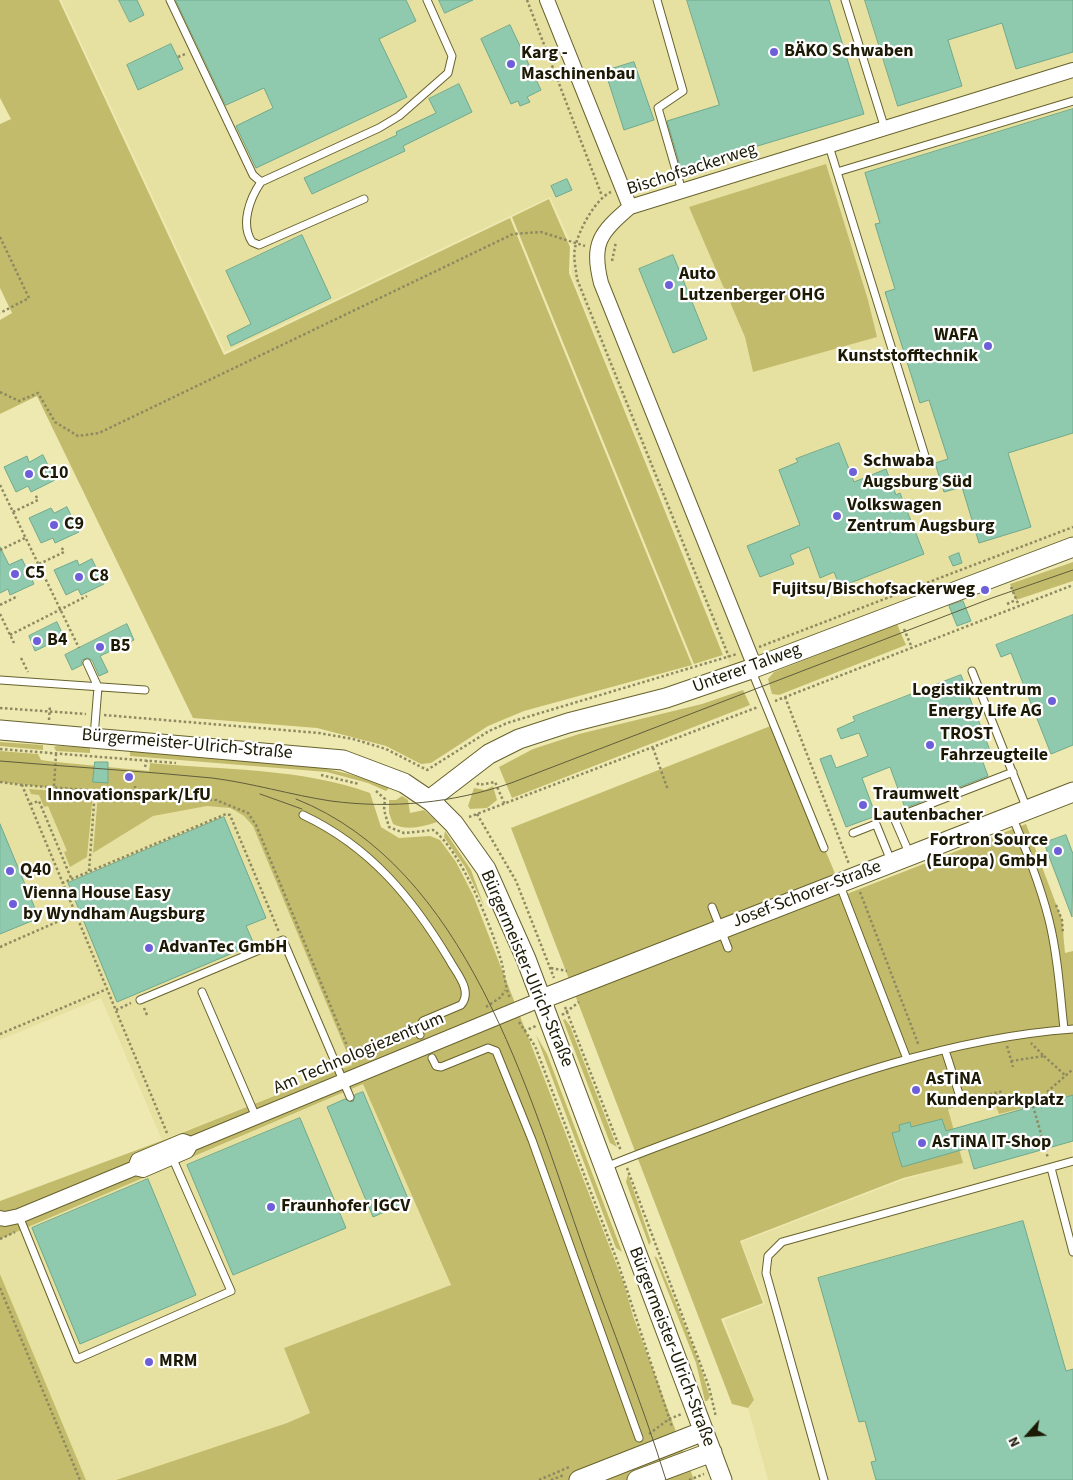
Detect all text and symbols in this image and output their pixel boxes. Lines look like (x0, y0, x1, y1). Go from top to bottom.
place label: BÄKO Schwaben (784, 41, 914, 63)
place label: Karg - Maschinenbau (521, 43, 636, 86)
marker: BÄKO Schwaben (768, 46, 780, 58)
marker: Karg - Maschinenbau (505, 58, 517, 70)
street label: Bischofsackerweg (624, 139, 760, 201)
place label: Auto Lutzenberger OHG (679, 264, 825, 306)
marker: Auto Lutzenberger OHG (663, 279, 675, 291)
place label: WAFA Kunststofftechnik (837, 325, 978, 368)
marker: WAFA Kunststofftechnik (982, 340, 994, 352)
place label: Schwaba Augsburg Süd (863, 451, 972, 494)
place label: C10 (39, 463, 68, 485)
marker: Schwaba Augsburg Süd (847, 466, 859, 478)
marker: C10 (23, 468, 35, 480)
place label: Volkswagen Zentrum Augsburg (847, 495, 995, 538)
marker: Volkswagen Zentrum Augsburg (831, 510, 843, 522)
place label: C9 (64, 514, 84, 536)
marker: C9 (48, 519, 60, 531)
place label: C5 (25, 563, 45, 585)
place label: C8 (89, 566, 109, 588)
marker: C5 (9, 568, 21, 580)
marker: C8 (73, 571, 85, 583)
place label: Fujitsu/Bischofsackerweg (772, 579, 975, 601)
marker: Fujitsu/Bischofsackerweg (979, 584, 991, 596)
place label: B4 (47, 630, 67, 652)
marker: B4 (31, 635, 43, 647)
place label: B5 (110, 636, 130, 658)
street label: Unterer Talweg (690, 639, 804, 699)
marker: B5 (94, 641, 106, 653)
place label: Logistikzentrum Energy Life AG (912, 680, 1042, 722)
marker: Logistikzentrum Energy Life AG (1046, 695, 1058, 707)
place label: TROST Fahrzeugteile (940, 724, 1048, 766)
street label: Bürgermeister-Ulrich-Straße (81, 725, 293, 765)
marker: TROST Fahrzeugteile (924, 739, 936, 751)
marker: Innovationspark/LfU (123, 771, 135, 783)
place label: Traumwelt Lautenbacher (873, 784, 983, 826)
place label: Innovationspark/LfU (47, 785, 211, 807)
marker: Traumwelt Lautenbacher (857, 799, 869, 811)
place label: Fortron Source (Europa) GmbH (926, 830, 1048, 872)
marker: Fortron Source (Europa) GmbH (1052, 845, 1064, 857)
street label: Josef-Schorer-Straße (729, 857, 885, 933)
place label: Q40 (20, 860, 51, 882)
marker: Q40 (4, 865, 16, 877)
street label: Bürgermeister-Ulrich-Straße (475, 867, 577, 1071)
place label: Vienna House Easy by Wyndham Augsburg (23, 883, 205, 926)
marker: Vienna House Easy by Wyndham Augsburg (7, 898, 19, 910)
place label: AdvanTec GmbH (159, 937, 287, 959)
marker: AdvanTec GmbH (143, 942, 155, 954)
street label: Am Technologiezentrum (270, 1008, 448, 1100)
place label: AsTiNA Kundenparkplatz (926, 1069, 1064, 1112)
marker: AsTiNA Kundenparkplatz (910, 1084, 922, 1096)
place label: AsTiNA IT-Shop (932, 1132, 1051, 1154)
marker: AsTiNA IT-Shop (916, 1137, 928, 1149)
place label: Fraunhofer IGCV (281, 1196, 410, 1218)
marker: Fraunhofer IGCV (265, 1201, 277, 1213)
street label: Bürgermeister-Ulrich-Straße (623, 1244, 719, 1450)
place label: MRM (159, 1351, 197, 1373)
marker: MRM (143, 1356, 155, 1368)
north arrow (1003, 1410, 1053, 1460)
text: N (1003, 1433, 1026, 1450)

